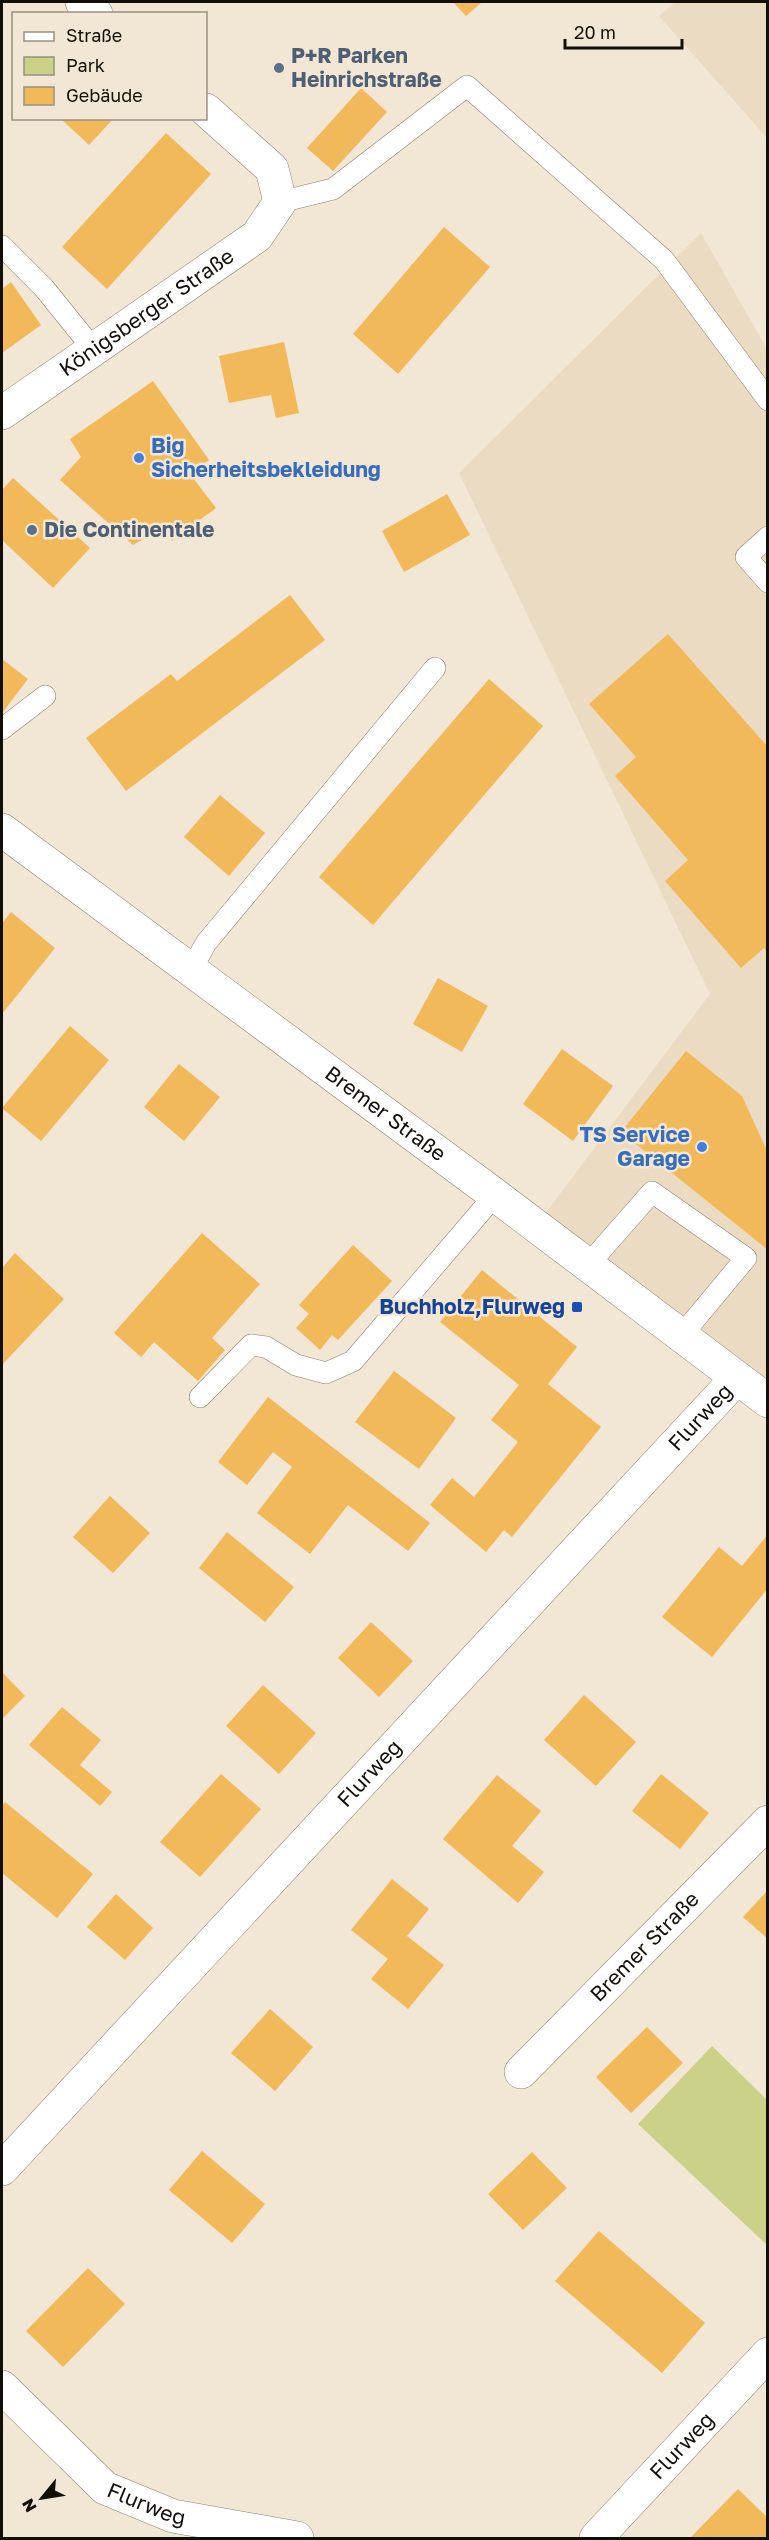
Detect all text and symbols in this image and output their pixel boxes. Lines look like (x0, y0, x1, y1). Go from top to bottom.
legend (12, 12, 207, 120)
scale bar (565, 12, 682, 50)
text: 20 m (574, 21, 616, 43)
text: Straße (66, 24, 122, 46)
place label: P+R Parken Heinrichstraße (291, 42, 442, 92)
text: Park (66, 54, 105, 76)
marker: P+R Parken Heinrichstraße (272, 61, 286, 75)
text: Gebäude (66, 84, 143, 106)
street label: Königsberger Straße (54, 242, 238, 381)
place label: Big Sicherheitsbekleidung (151, 432, 381, 482)
marker: Big Sicherheitsbekleidung (132, 451, 146, 465)
place label: Die Continentale (44, 516, 214, 542)
marker: Die Continentale (25, 523, 39, 537)
street label: Bremer Straße (320, 1060, 452, 1166)
place label: TS Service Garage (579, 1121, 690, 1171)
marker: TS Service Garage (695, 1140, 709, 1154)
place label: Buchholz,Flurweg (379, 1293, 565, 1319)
marker: Buchholz,Flurweg (570, 1300, 584, 1314)
street label: Flurweg (662, 1378, 737, 1456)
street label: Flurweg (331, 1734, 406, 1812)
street label: Bremer Straße (584, 1886, 704, 2007)
street label: Flurweg (644, 2406, 719, 2484)
north arrow (12, 2468, 72, 2528)
street label: Flurweg (104, 2476, 188, 2530)
text: N (17, 2495, 41, 2516)

